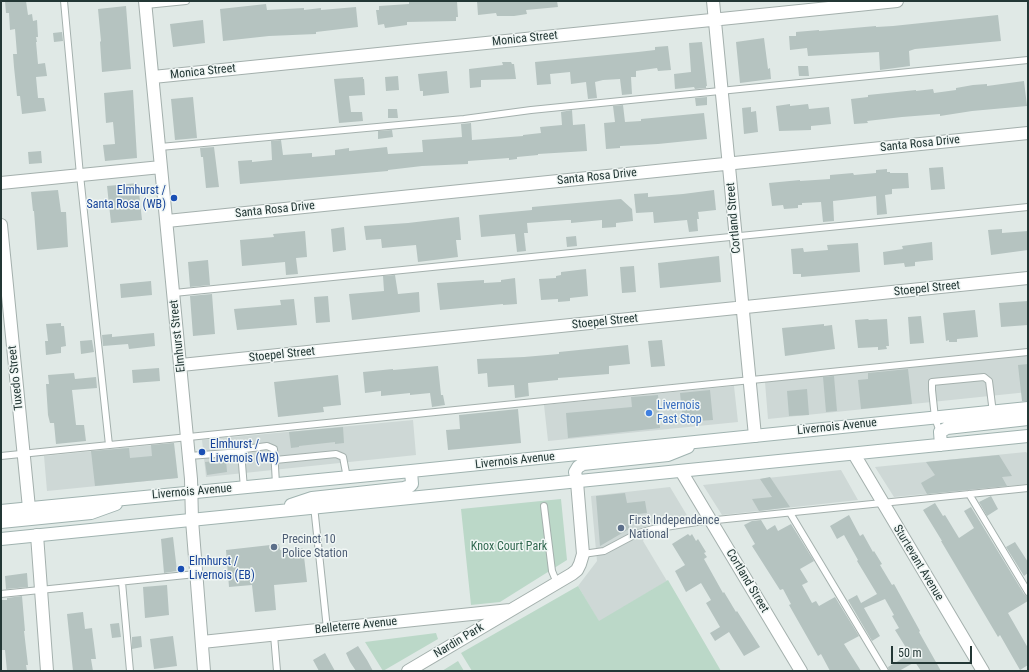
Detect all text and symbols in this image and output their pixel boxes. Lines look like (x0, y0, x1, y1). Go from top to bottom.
street label: Monica Street (492, 28, 558, 50)
street label: Monica Street (170, 61, 236, 83)
street label: Santa Rosa Drive (879, 133, 961, 155)
street label: Santa Rosa Drive (556, 166, 638, 188)
street label: Cortland Street (724, 182, 744, 254)
place label: Elmhurst / Santa Rosa (WB) (86, 184, 166, 212)
marker: Elmhurst / Santa Rosa (WB) (169, 193, 179, 203)
street label: Santa Rosa Drive (234, 199, 316, 221)
street label: Stoepel Street (893, 278, 961, 300)
street label: Elmhurst Street (167, 299, 189, 373)
street label: Stoepel Street (571, 311, 639, 333)
street label: Stoepel Street (248, 344, 316, 366)
street label: Tuxedo Street (5, 345, 27, 411)
place label: Livernois Fast Stop (657, 399, 702, 427)
marker: Livernois Fast Stop (644, 408, 654, 418)
street label: Livernois Avenue (796, 416, 878, 438)
place label: Elmhurst / Livernois (WB) (210, 438, 279, 466)
marker: Elmhurst / Livernois (WB) (197, 447, 207, 457)
street label: Livernois Avenue (474, 450, 556, 472)
street label: Livernois Avenue (151, 481, 233, 503)
place label: First Independence National (629, 514, 719, 542)
street label: Sturtevant Avenue (890, 522, 946, 604)
marker: First Independence National (616, 523, 626, 533)
place label: Precinct 10 Police Station (282, 533, 348, 561)
park label: Knox Court Park (471, 540, 547, 554)
marker: Precinct 10 Police Station (269, 542, 279, 552)
street label: Cortland Street (722, 547, 772, 615)
place label: Elmhurst / Livernois (EB) (189, 555, 255, 583)
marker: Elmhurst / Livernois (EB) (176, 564, 186, 574)
street label: Belleterre Avenue (314, 615, 398, 637)
street label: Nardin Park (432, 621, 486, 661)
scale bar (893, 638, 974, 664)
text: 50 m (898, 646, 922, 660)

